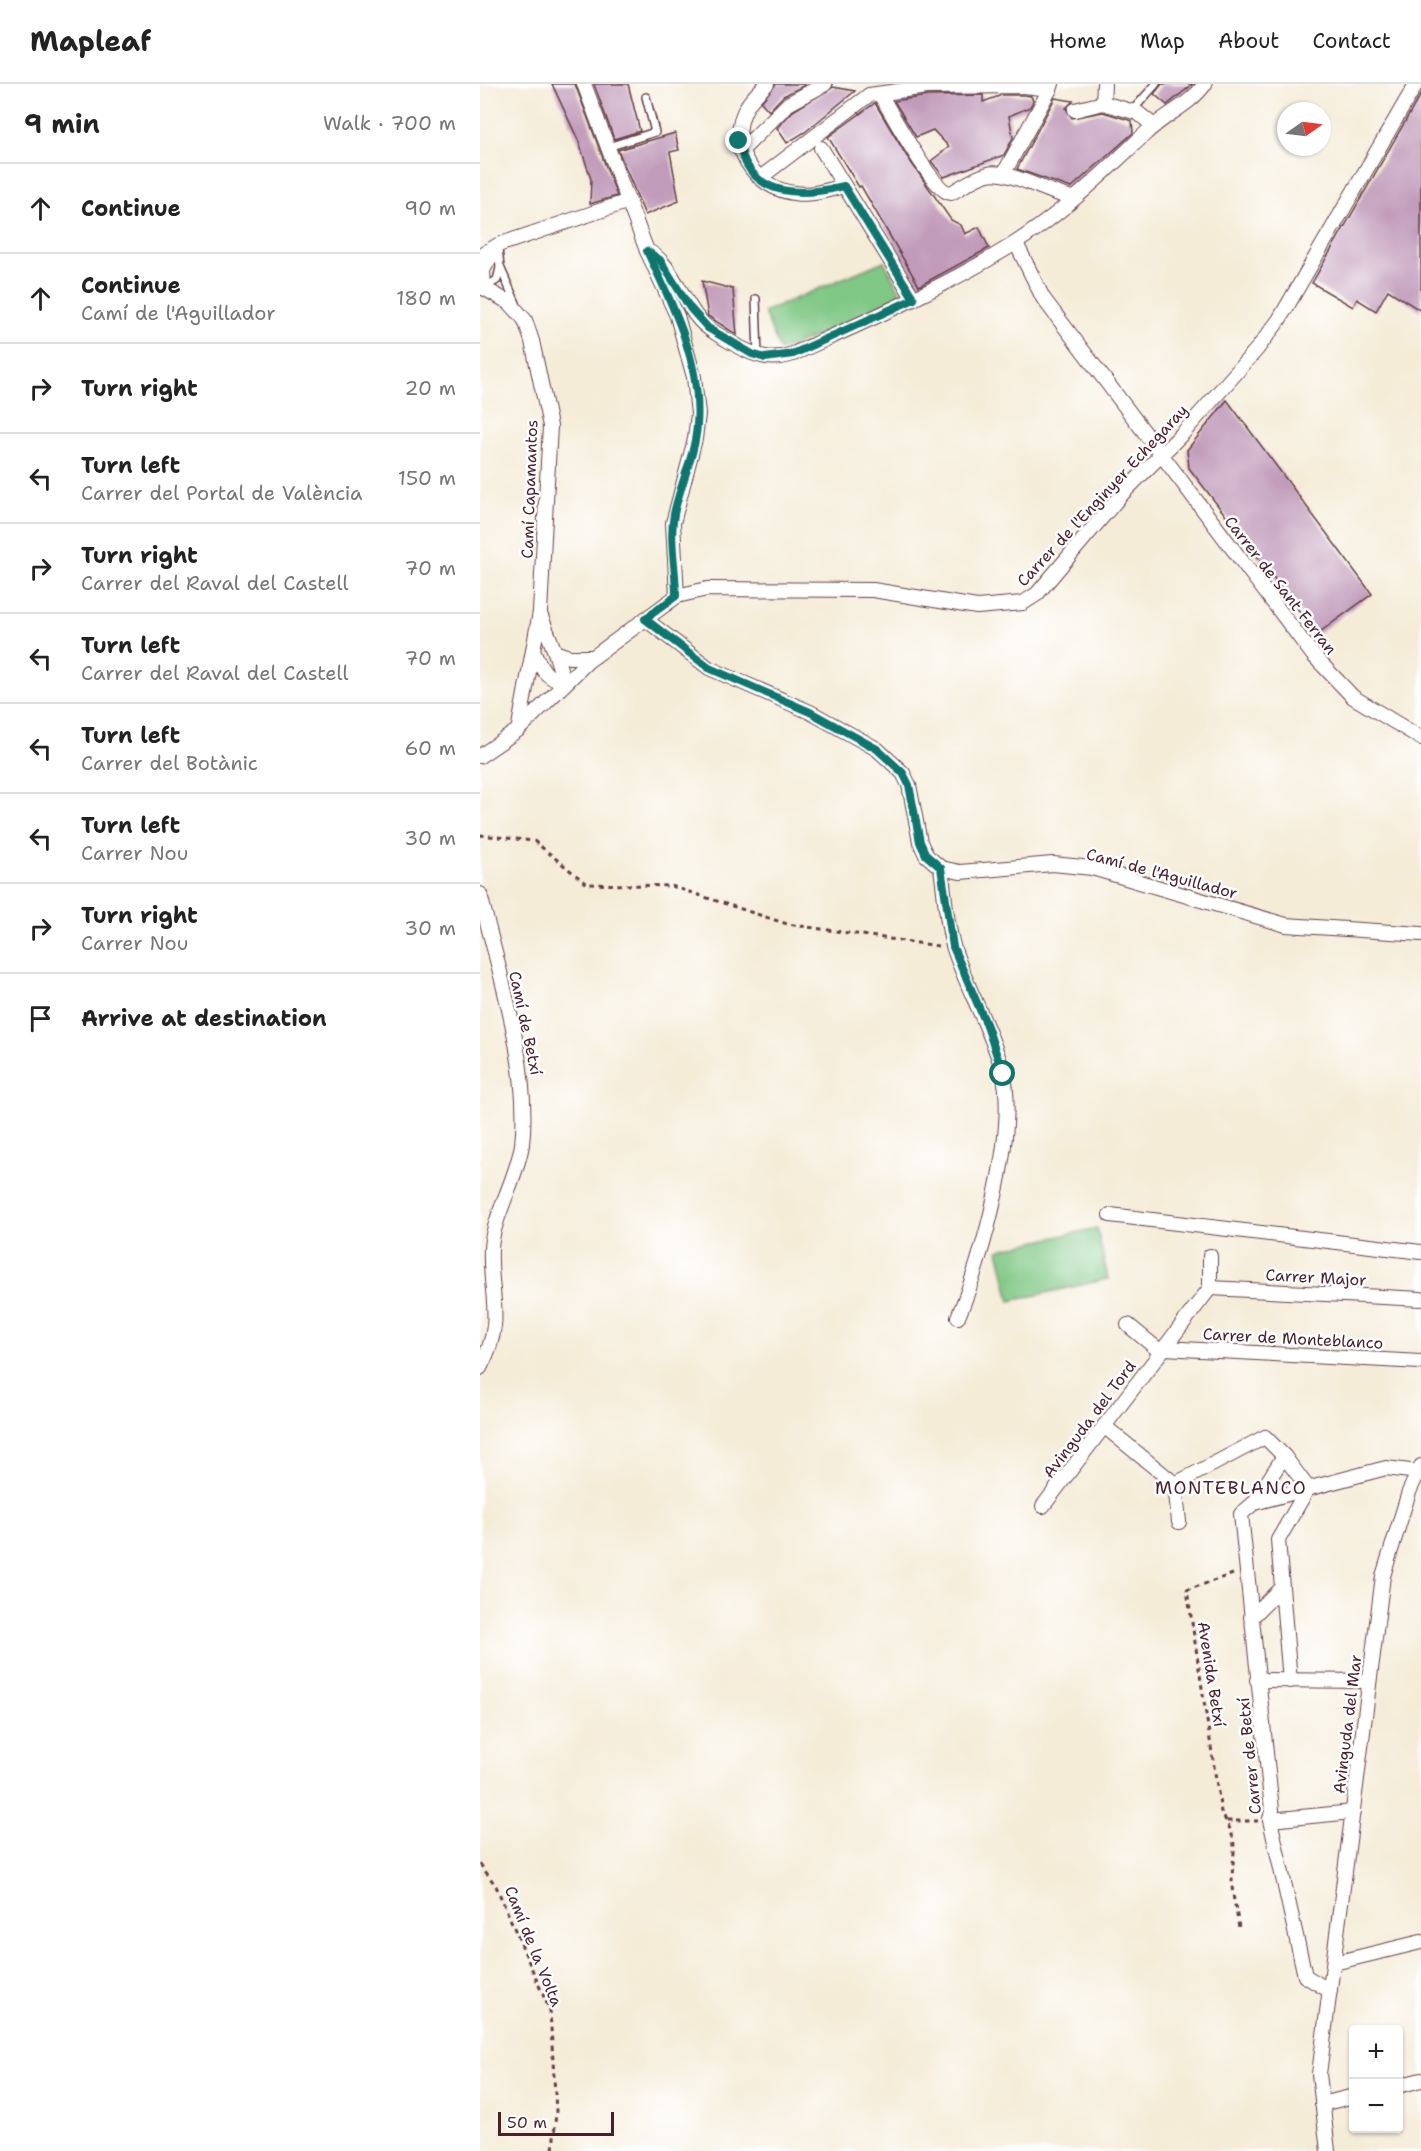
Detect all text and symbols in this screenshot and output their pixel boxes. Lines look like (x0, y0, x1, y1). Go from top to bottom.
text: Mapleaf (30, 22, 151, 60)
text: Home (1049, 27, 1107, 55)
text: Map (1140, 27, 1185, 55)
text: About (1218, 27, 1279, 55)
text: Contact (1312, 27, 1391, 55)
north arrow (1277, 102, 1331, 156)
text: 9 min (24, 106, 100, 141)
text: Walk · 700 m (323, 110, 456, 136)
route end (725, 127, 751, 153)
icon: ahead (24, 192, 57, 225)
text: Continue (81, 194, 181, 223)
text: 90 m (404, 195, 456, 221)
text: Continue (81, 271, 181, 300)
icon: ahead (24, 282, 57, 315)
text: 180 m (396, 285, 456, 311)
text: Camí de l'Aguillador (81, 300, 276, 326)
icon: right (24, 372, 57, 405)
text: Turn right (81, 374, 198, 403)
text: 20 m (405, 375, 456, 401)
street label: Carrer de l'Enginyer Echegaray (1012, 400, 1192, 591)
street label: Camí Capamantos (517, 419, 542, 559)
text: Turn left (81, 451, 180, 480)
icon: left (24, 462, 57, 495)
text: 150 m (398, 465, 456, 491)
text: Carrer del Portal de València (81, 480, 362, 506)
street label: Carrer de Sant Ferran (1220, 512, 1341, 659)
text: Turn right (81, 541, 198, 570)
icon: right (24, 552, 57, 585)
text: 70 m (404, 555, 456, 581)
text: Carrer del Raval del Castell (81, 570, 349, 596)
text: Turn left (81, 631, 180, 660)
icon: left (24, 642, 57, 675)
text: 70 m (404, 645, 456, 671)
text: Carrer del Raval del Castell (81, 660, 349, 686)
text: Turn left (81, 721, 180, 750)
icon: left (24, 732, 57, 765)
text: 60 m (404, 735, 456, 761)
text: Carrer del Botànic (81, 750, 258, 776)
text: Turn left (81, 811, 180, 840)
icon: left (24, 822, 57, 855)
text: 30 m (404, 825, 456, 851)
text: Carrer Nou (81, 840, 188, 866)
street label: Camí de l'Aguillador (1084, 843, 1240, 904)
text: Turn right (81, 901, 198, 930)
icon: right (24, 912, 57, 945)
text: 30 m (404, 915, 456, 941)
text: Carrer Nou (81, 930, 188, 956)
street label: Camí de Betxí (504, 969, 547, 1078)
icon: arrive (24, 1002, 57, 1035)
text: Arrive at destination (81, 1004, 327, 1033)
route start (989, 1060, 1015, 1086)
street label: Carrer Major (1265, 1264, 1367, 1291)
street label: Carrer de Monteblanco (1202, 1323, 1384, 1354)
street label: Avinguda del Tord (1038, 1356, 1141, 1482)
district label: MONTEBLANCO (1155, 1476, 1307, 1500)
street label: Avenida Betxí (1193, 1620, 1230, 1729)
street label: Avinguda del Mar (1329, 1653, 1366, 1795)
street label: Carrer de Betxí (1233, 1696, 1266, 1815)
street label: Camí de la Volta (500, 1883, 567, 2010)
map controls (1349, 2025, 1403, 2133)
button: + (1349, 2025, 1403, 2079)
button: − (1349, 2079, 1403, 2133)
scale bar (498, 2109, 614, 2136)
text: 50 m (507, 2112, 547, 2133)

